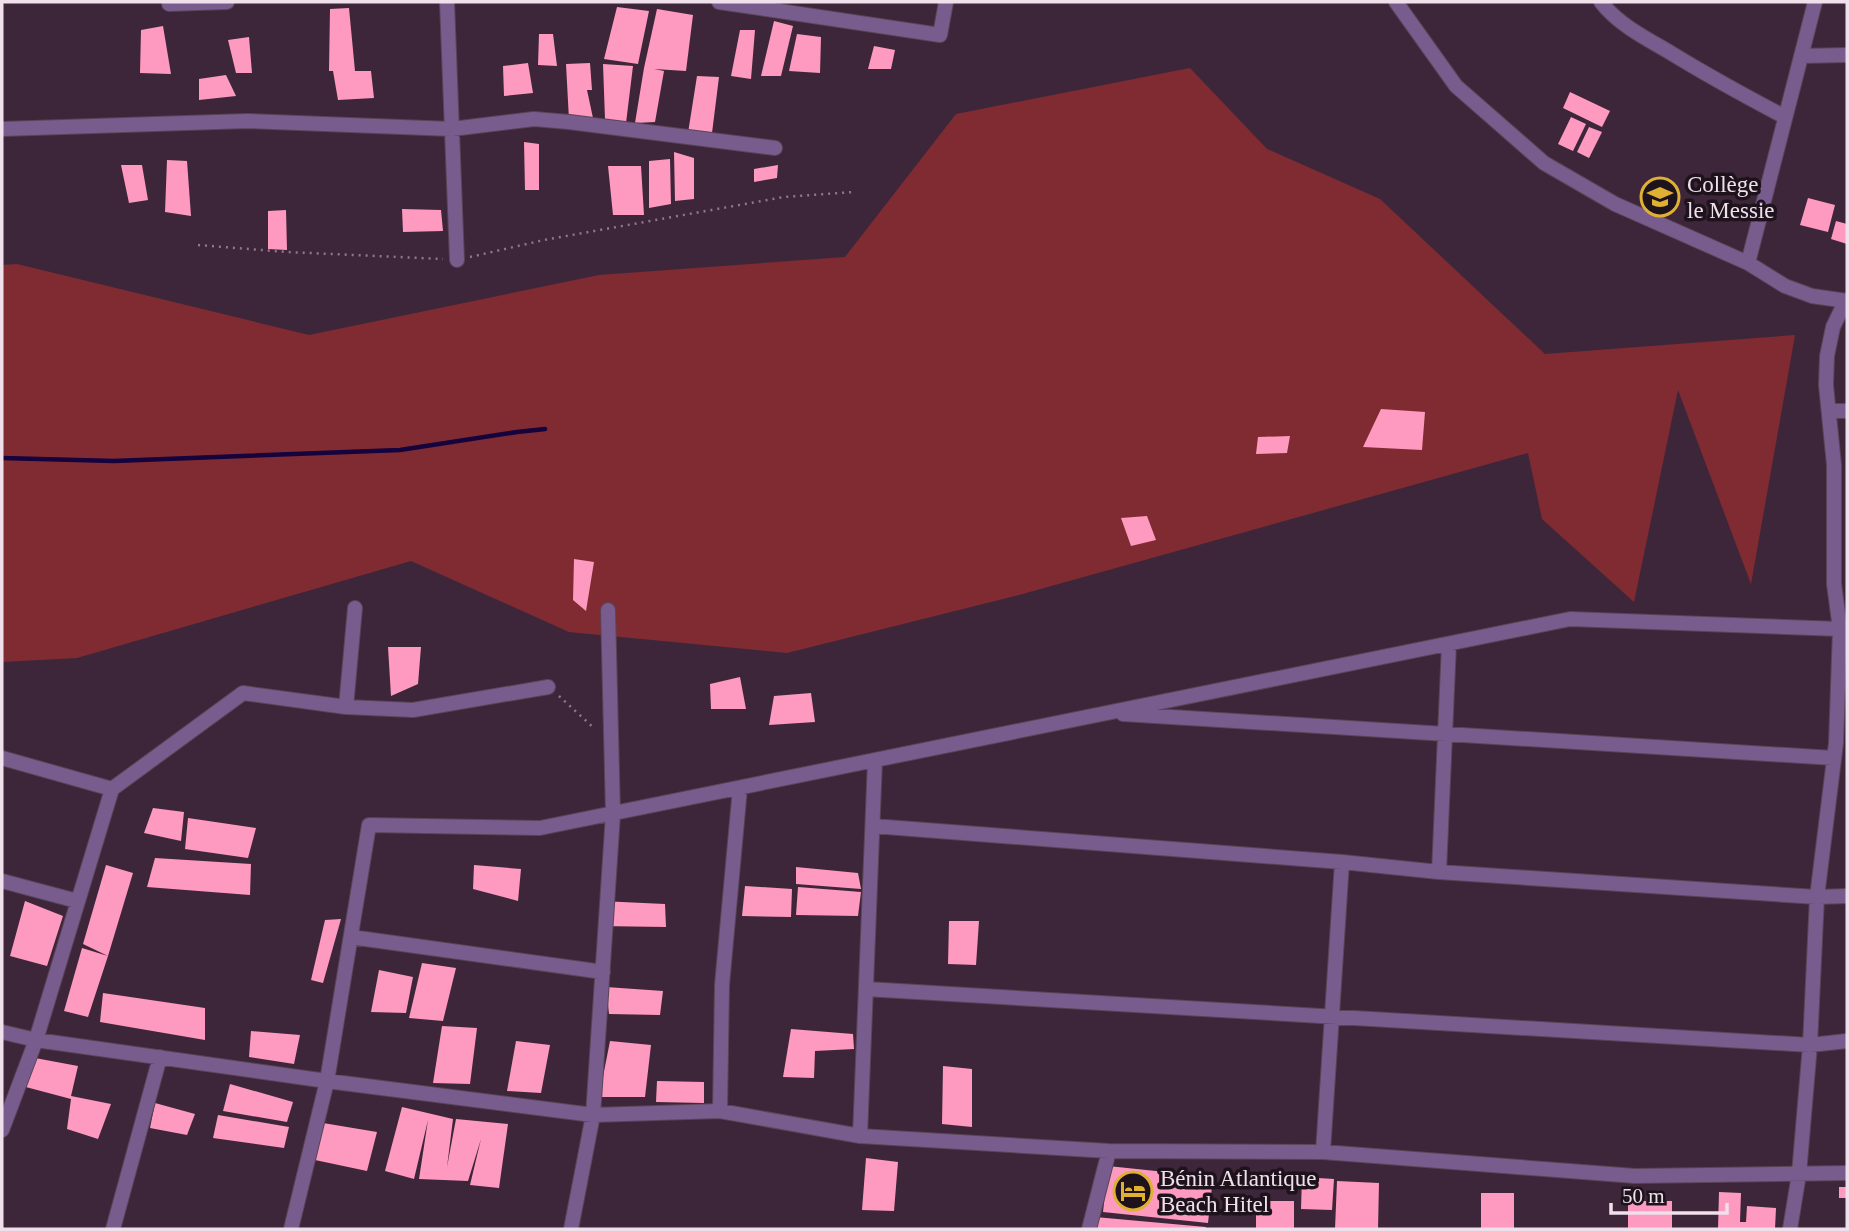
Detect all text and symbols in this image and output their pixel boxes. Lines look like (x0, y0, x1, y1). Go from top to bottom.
place label: Collège le Messie (1687, 172, 1775, 223)
school or university icon: Collège le Messie (1639, 176, 1681, 218)
place label: Bénin Atlantique Beach Hitel (1160, 1166, 1317, 1217)
hotel icon: Bénin Atlantique Beach Hitel (1112, 1170, 1154, 1212)
scale bar (1611, 1172, 1727, 1216)
text: 50 m (1622, 1184, 1665, 1208)

